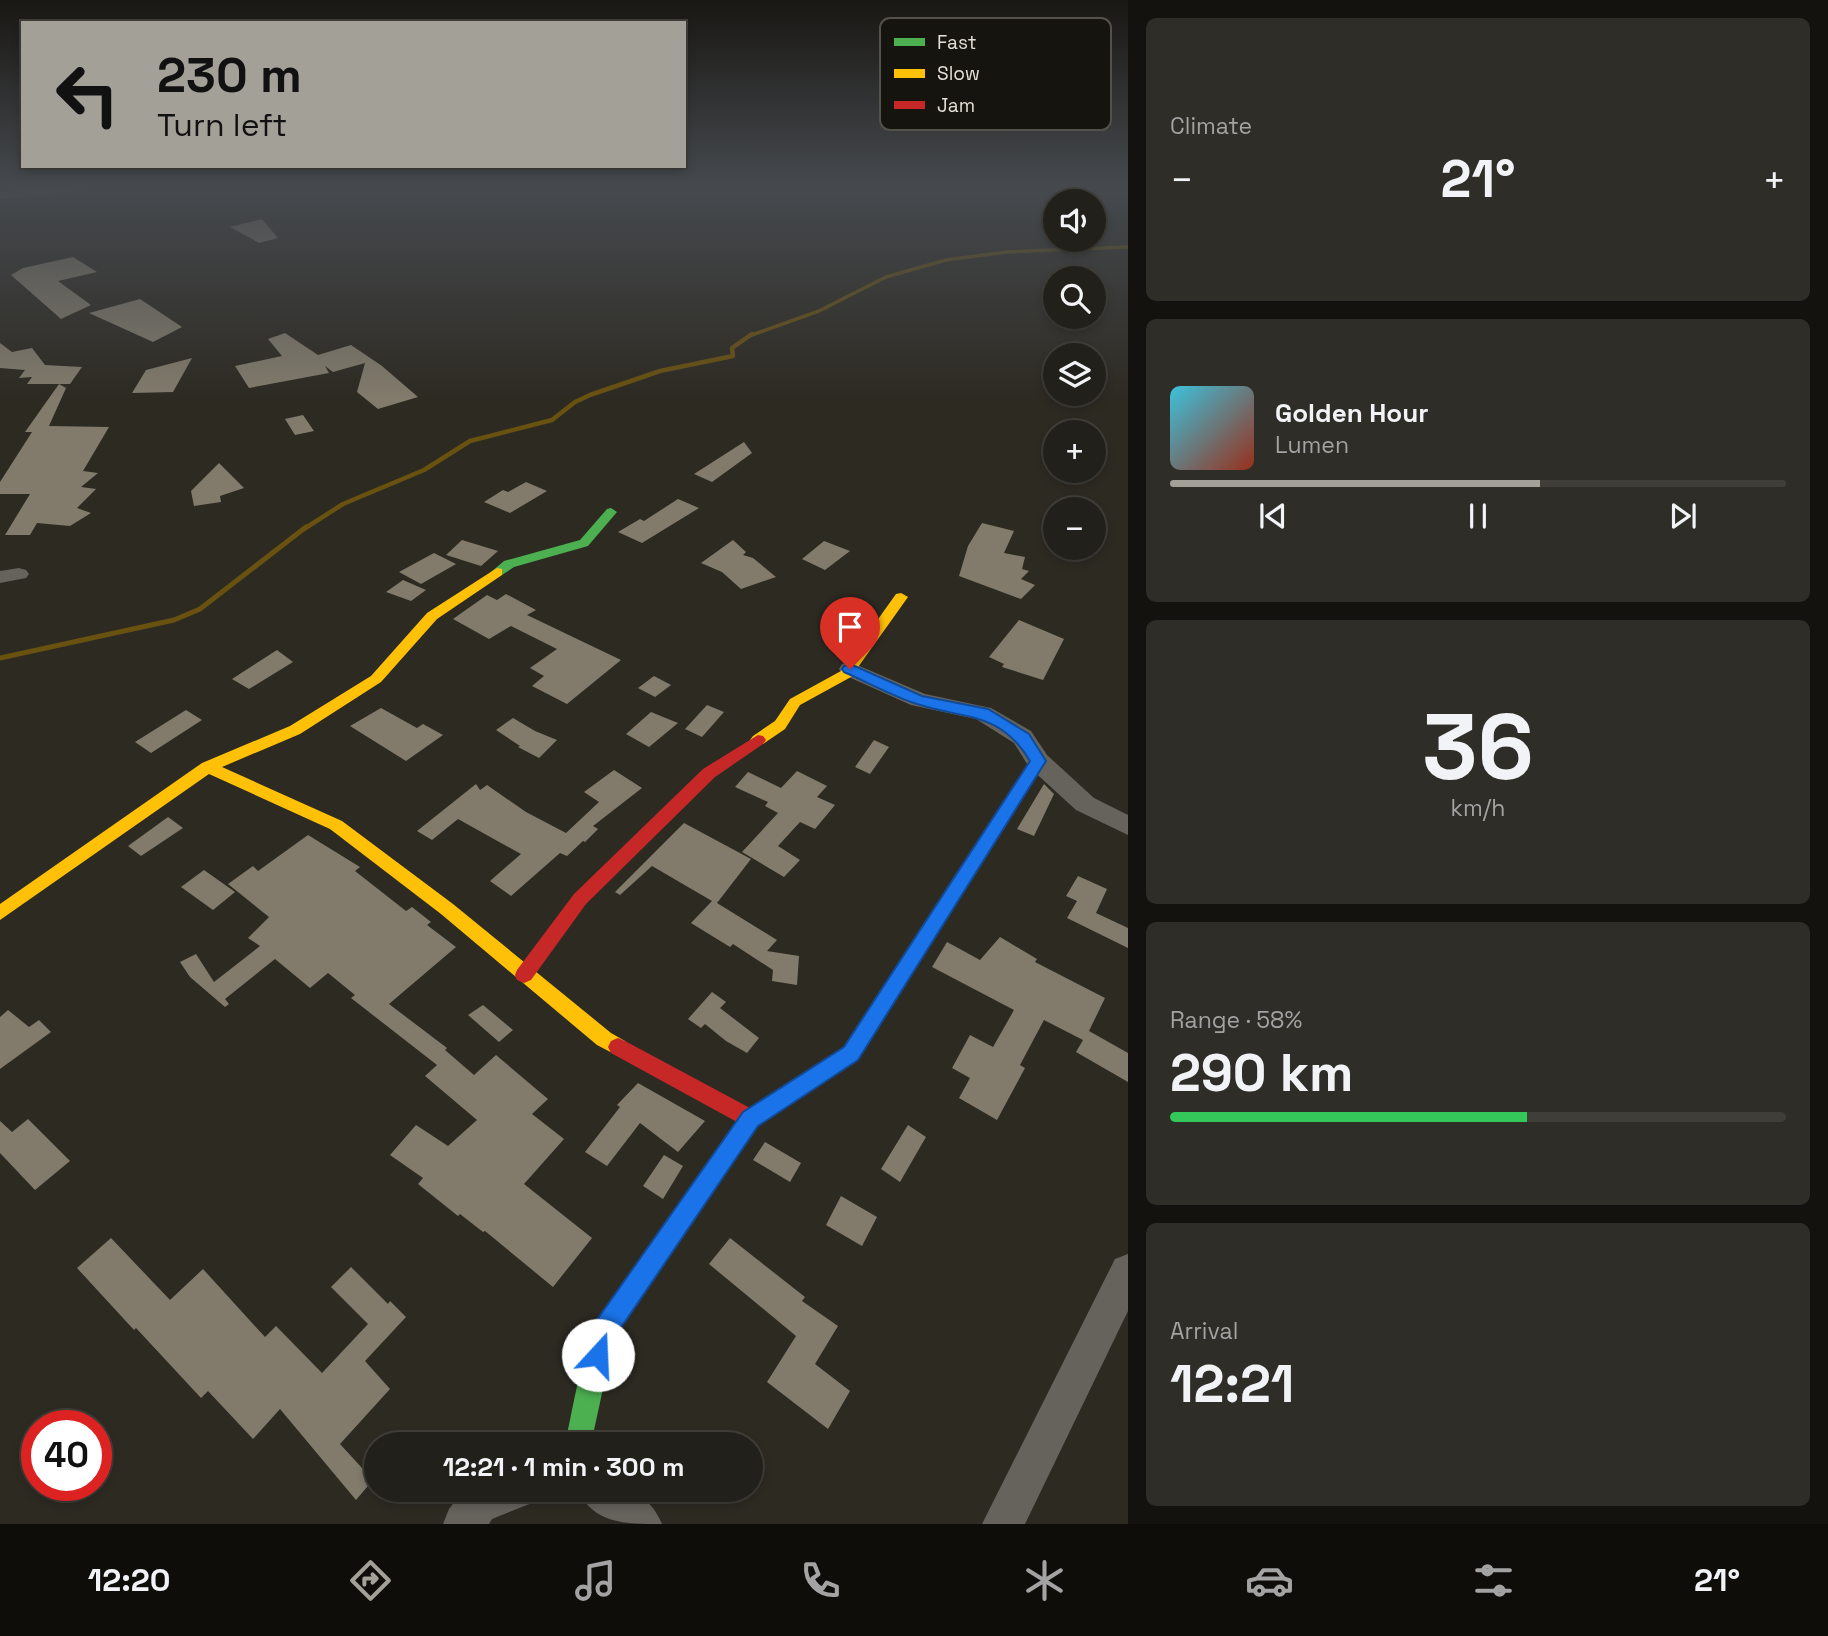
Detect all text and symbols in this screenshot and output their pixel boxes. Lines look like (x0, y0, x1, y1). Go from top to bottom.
legend (880, 18, 1111, 130)
text: Fast (937, 30, 977, 55)
text: 230 m (157, 44, 302, 106)
icon: left (42, 49, 133, 140)
text: Slow (937, 61, 980, 86)
text: Jam (937, 93, 975, 118)
text: Turn left (157, 105, 287, 145)
text: Climate (1170, 111, 1252, 141)
text: 21° (1441, 146, 1515, 212)
text: − (1170, 156, 1194, 204)
text: + (1762, 156, 1786, 204)
map controls (1043, 189, 1106, 560)
button: sound (1043, 189, 1106, 252)
button: search (1043, 266, 1106, 329)
button: layers (1043, 343, 1106, 406)
text: Golden Hour (1275, 396, 1429, 430)
button: + (1043, 420, 1106, 483)
text: Lumen (1275, 430, 1349, 460)
button: − (1043, 497, 1106, 560)
icon: previous (1254, 497, 1292, 535)
icon: pause (1459, 497, 1497, 535)
icon: next (1664, 497, 1702, 535)
pin (820, 597, 880, 669)
icon: arrive (831, 608, 869, 646)
text: 36 (1422, 689, 1534, 806)
text: km/h (1451, 793, 1505, 823)
text: Range · 58% (1170, 1005, 1302, 1035)
text: 290 km (1170, 1040, 1353, 1106)
text: Arrival (1170, 1316, 1238, 1346)
position arrow (561, 1318, 635, 1392)
text: 12:21 (1170, 1351, 1294, 1417)
speed limit sign: 40 (21, 1410, 112, 1501)
text: 12:21 · 1 min · 300 m (443, 1450, 684, 1484)
icon: directions (346, 1556, 395, 1605)
icon: music (571, 1556, 620, 1605)
icon: phone (796, 1556, 845, 1605)
icon: climate (1020, 1556, 1069, 1605)
icon: car (1245, 1556, 1294, 1605)
icon: filters (1469, 1556, 1518, 1605)
text: 12:20 (88, 1560, 171, 1600)
text: 21° (1694, 1560, 1740, 1600)

